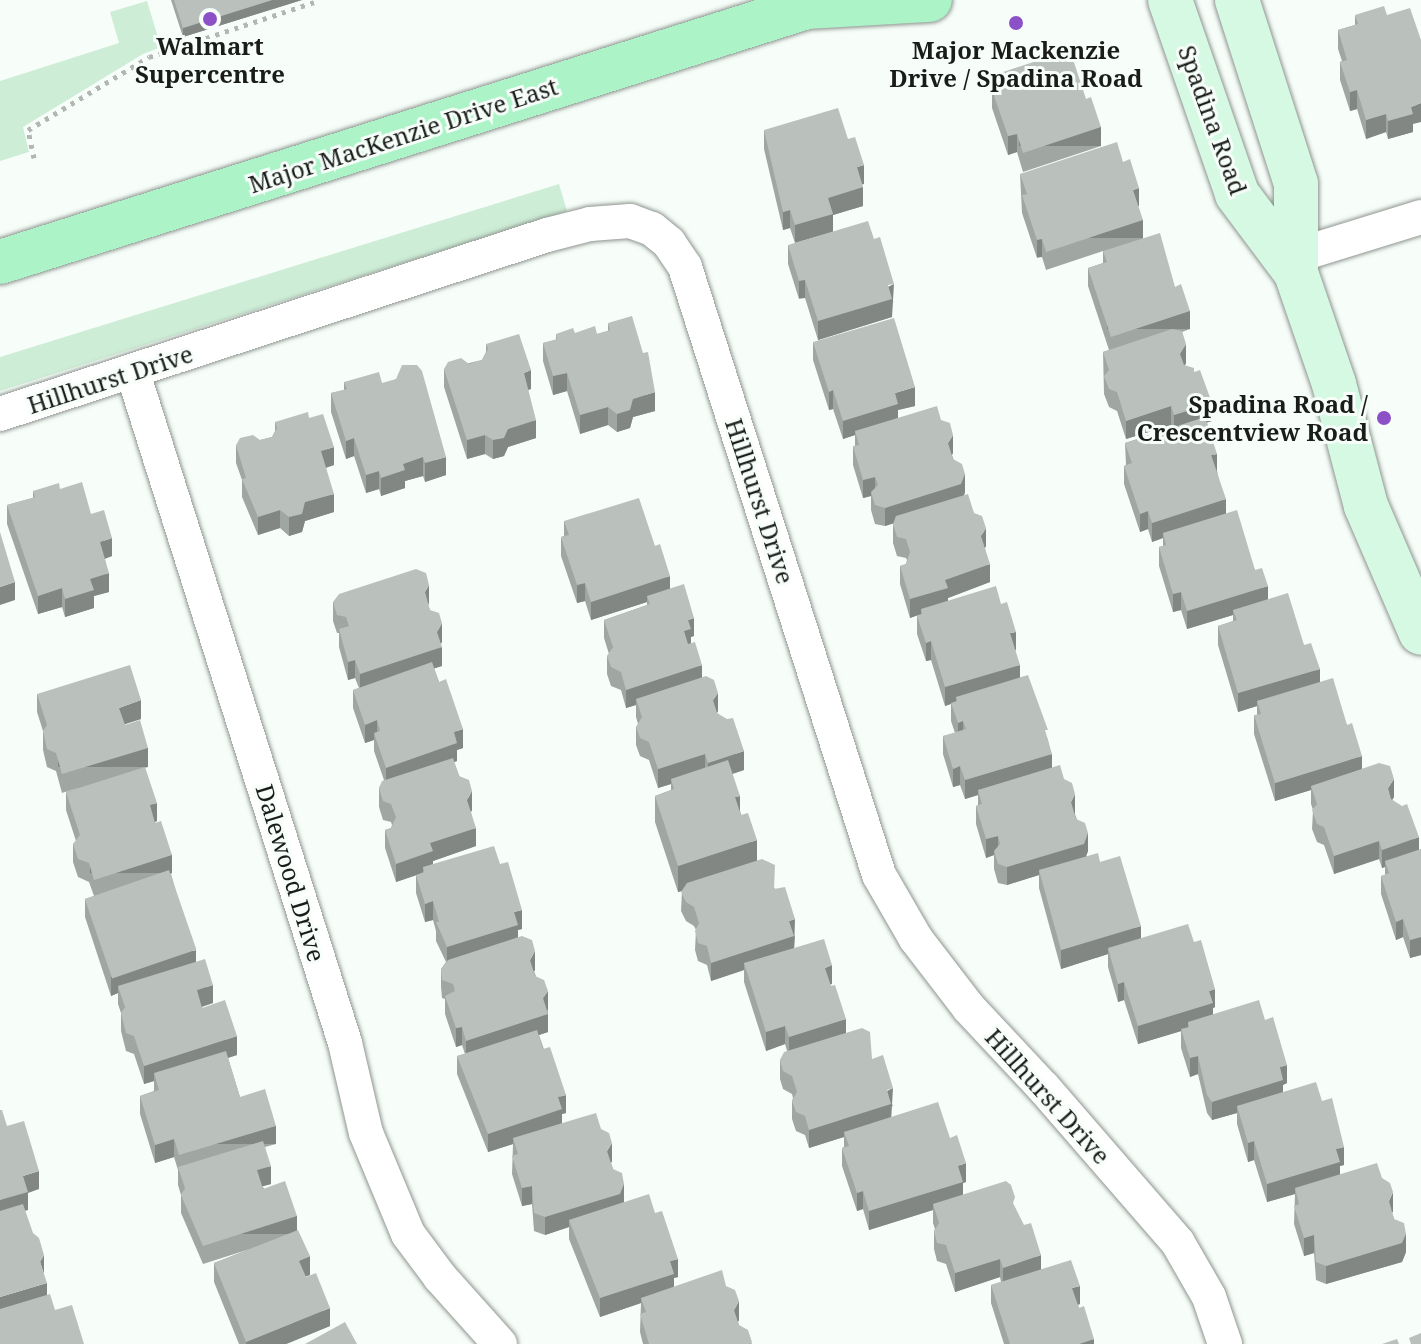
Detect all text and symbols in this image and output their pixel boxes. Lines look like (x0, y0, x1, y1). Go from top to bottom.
marker: Walmart Supercentre (201, 10, 219, 28)
marker: Major Mackenzie Drive / Spadina Road (1007, 14, 1025, 32)
place label: Walmart Supercentre (135, 32, 285, 88)
place label: Major Mackenzie Drive / Spadina Road (889, 36, 1143, 92)
street label: Spadina Road (1173, 41, 1253, 199)
street label: Major MacKenzie Drive East (245, 71, 561, 199)
street label: Hillhurst Drive (24, 339, 196, 419)
place label: Spadina Road / Crescentview Road (1137, 390, 1368, 446)
marker: Spadina Road / Crescentview Road (1375, 409, 1393, 427)
street label: Hillhurst Drive (720, 415, 800, 587)
street label: Dalewood Drive (250, 781, 332, 965)
street label: Hillhurst Drive (980, 1022, 1116, 1170)

